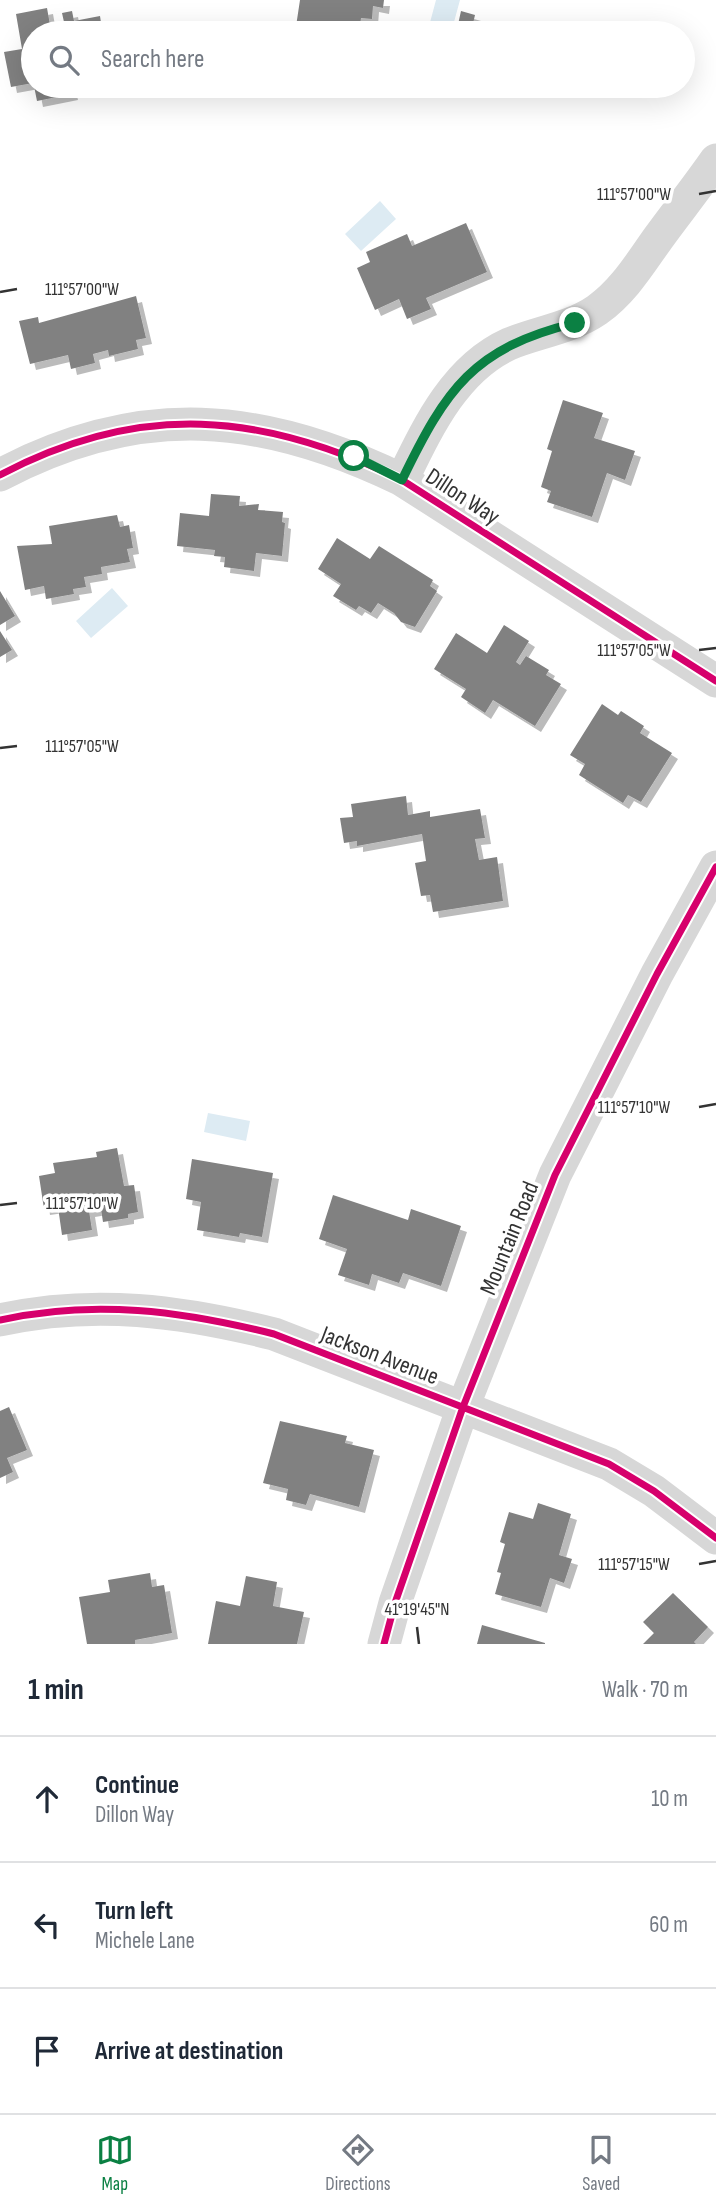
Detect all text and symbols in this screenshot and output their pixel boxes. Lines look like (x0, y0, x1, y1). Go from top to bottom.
search box (21, 21, 695, 98)
icon: search (45, 41, 83, 79)
text: Search here (101, 44, 204, 75)
text: 111°57'00"W (597, 184, 671, 205)
text: 111°57'00"W (45, 279, 119, 300)
route end (559, 307, 590, 338)
route start (338, 440, 369, 471)
street label: Dillon Way (420, 462, 505, 531)
text: 111°57'05"W (597, 640, 671, 661)
text: 111°57'05"W (45, 736, 119, 757)
text: 111°57'10"W (598, 1097, 670, 1118)
street label: Mountain Road (474, 1177, 545, 1299)
text: 111°57'10"W (46, 1193, 118, 1214)
street label: Jackson Avenue (316, 1319, 443, 1391)
text: 111°57'15"W (598, 1554, 670, 1575)
text: 41°19'45"N (385, 1599, 449, 1620)
text: 1 min (28, 1672, 84, 1708)
text: Walk · 70 m (602, 1676, 688, 1704)
text: Continue (95, 1770, 179, 1801)
icon: ahead (28, 1780, 66, 1818)
text: 10 m (651, 1785, 688, 1813)
text: Dillon Way (95, 1801, 174, 1829)
text: Turn left (95, 1896, 173, 1927)
icon: left (28, 1906, 66, 1944)
text: 60 m (649, 1911, 688, 1939)
text: Michele Lane (95, 1927, 195, 1955)
icon: arrive (28, 2032, 66, 2070)
text: Arrive at destination (95, 2036, 283, 2067)
tab: Map (96, 2131, 134, 2196)
tab: Directions (325, 2131, 391, 2196)
tab: Saved (582, 2131, 620, 2196)

